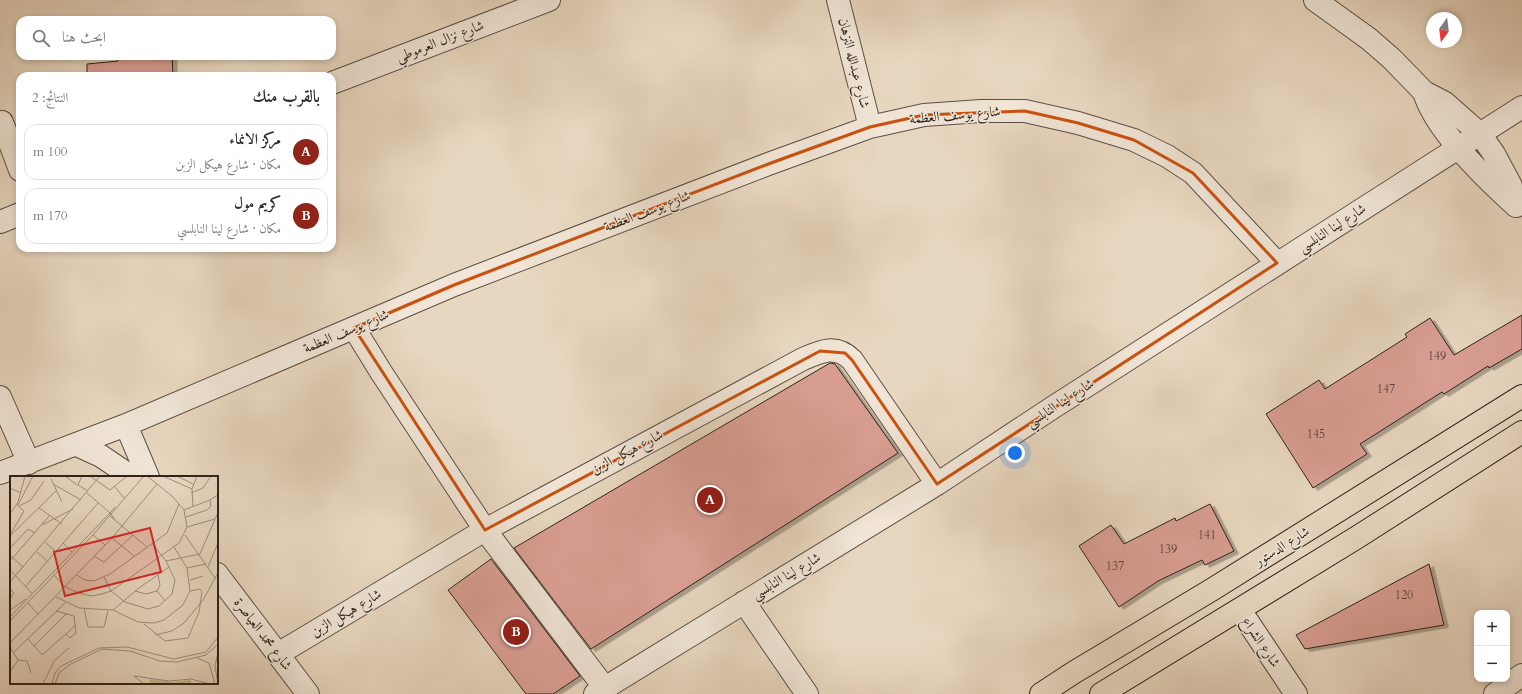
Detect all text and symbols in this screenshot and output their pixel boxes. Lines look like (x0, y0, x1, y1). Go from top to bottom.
north arrow (1426, 12, 1462, 48)
street label: شارع نزال العرموطي (393, 15, 488, 69)
search box (16, 16, 336, 60)
street label: شارع عبدالله النزهان (832, 16, 874, 111)
icon: search (30, 27, 52, 49)
text: ابحث هنا (62, 27, 106, 47)
text: بالقرب منك (253, 85, 320, 108)
text: النتائج: 2 (32, 89, 68, 107)
street label: شارع يوسف العظمة (909, 102, 1002, 130)
text: مركز الانماء (229, 129, 281, 149)
text: 100 m (33, 143, 67, 161)
text: A (301, 143, 311, 161)
text: مكان · شارع هيكل الزبن (175, 156, 281, 174)
street label: شارع يوسف العظمة (601, 186, 694, 238)
text: كريم مول (234, 193, 281, 213)
street label: شارع لينا النابلسي (1294, 199, 1372, 260)
text: 170 m (33, 207, 67, 225)
text: B (301, 207, 311, 225)
text: مكان · شارع لينا النابلسي (177, 220, 281, 238)
street label: شارع يوسف العظمة (300, 304, 393, 359)
house number: 149 (1428, 348, 1446, 364)
street label: شارع لينا النابلسي (1022, 374, 1100, 435)
house number: 147 (1377, 381, 1395, 397)
street label: شارع هيكل الزبن (588, 425, 667, 481)
house number: 145 (1307, 426, 1325, 442)
your location (1005, 443, 1025, 463)
inset map (10, 476, 218, 684)
pin: A (697, 485, 723, 515)
street label: شارع الدستور (1249, 522, 1314, 573)
house number: 141 (1198, 527, 1216, 543)
house number: 139 (1159, 541, 1177, 557)
street label: شارع لينا النابلسي (748, 548, 826, 608)
house number: 137 (1106, 558, 1124, 574)
street label: شارع هيكل الزبن (307, 584, 386, 643)
house number: 120 (1395, 587, 1413, 603)
street label: شارع محمد العياصرة (228, 594, 297, 675)
map controls (1474, 610, 1510, 682)
button: + (1474, 610, 1510, 646)
street label: شارع الشراع (1235, 613, 1285, 672)
pin: B (503, 617, 529, 647)
button: − (1474, 646, 1510, 682)

